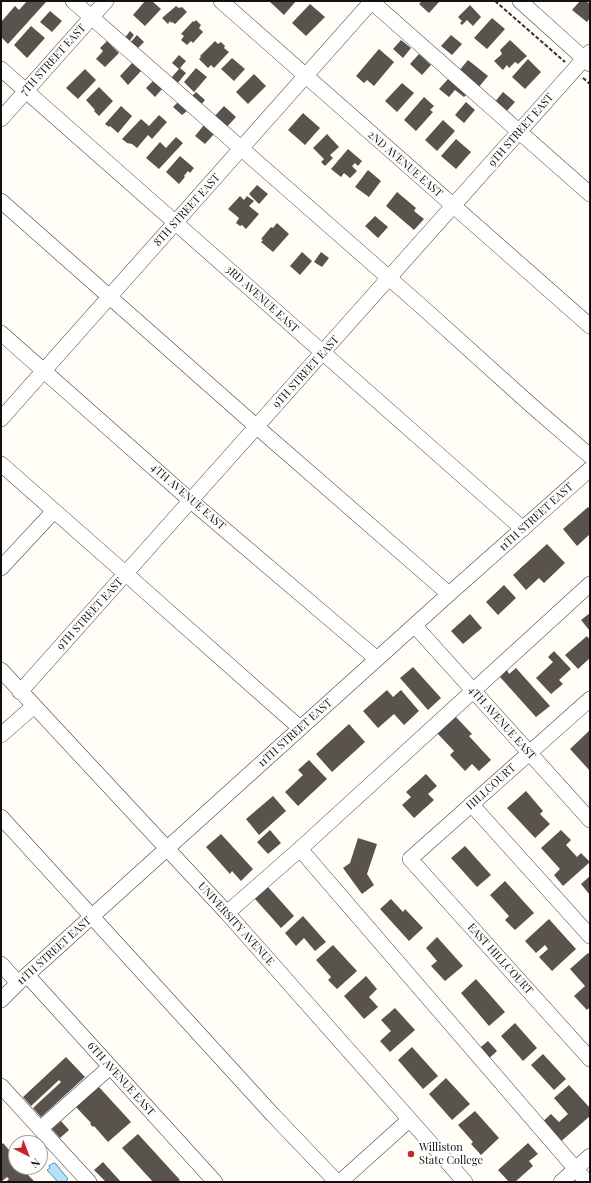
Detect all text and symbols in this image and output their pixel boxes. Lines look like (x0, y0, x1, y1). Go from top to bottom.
street label: 7TH STREET EAST (17, 22, 89, 98)
street label: 9TH STREET EAST (486, 91, 556, 169)
street label: 2ND AVENUE EAST (365, 128, 445, 200)
street label: 8TH STREET EAST (151, 171, 223, 249)
street label: 3RD AVENUE EAST (223, 263, 301, 335)
street label: 9TH STREET EAST (270, 333, 342, 411)
street label: 4TH AVENUE EAST (148, 461, 228, 533)
street label: 11TH STREET EAST (496, 480, 576, 554)
street label: 9TH STREET EAST (54, 575, 126, 653)
street label: 4TH AVENUE EAST (465, 683, 539, 763)
street label: 11TH STREET EAST (255, 696, 335, 770)
street label: HILLCOURT (464, 761, 518, 813)
street label: UNIVERSITY AVENUE (195, 880, 277, 968)
street label: 11TH STREET EAST (14, 914, 94, 988)
street label: EAST HILLCOURT (465, 921, 535, 997)
street label: 6TH AVENUE EAST (84, 1039, 158, 1119)
north arrow (8, 1135, 48, 1175)
place label: Williston State College (419, 1141, 483, 1167)
marker: Williston State College (406, 1149, 416, 1159)
text: N (28, 1155, 44, 1172)

